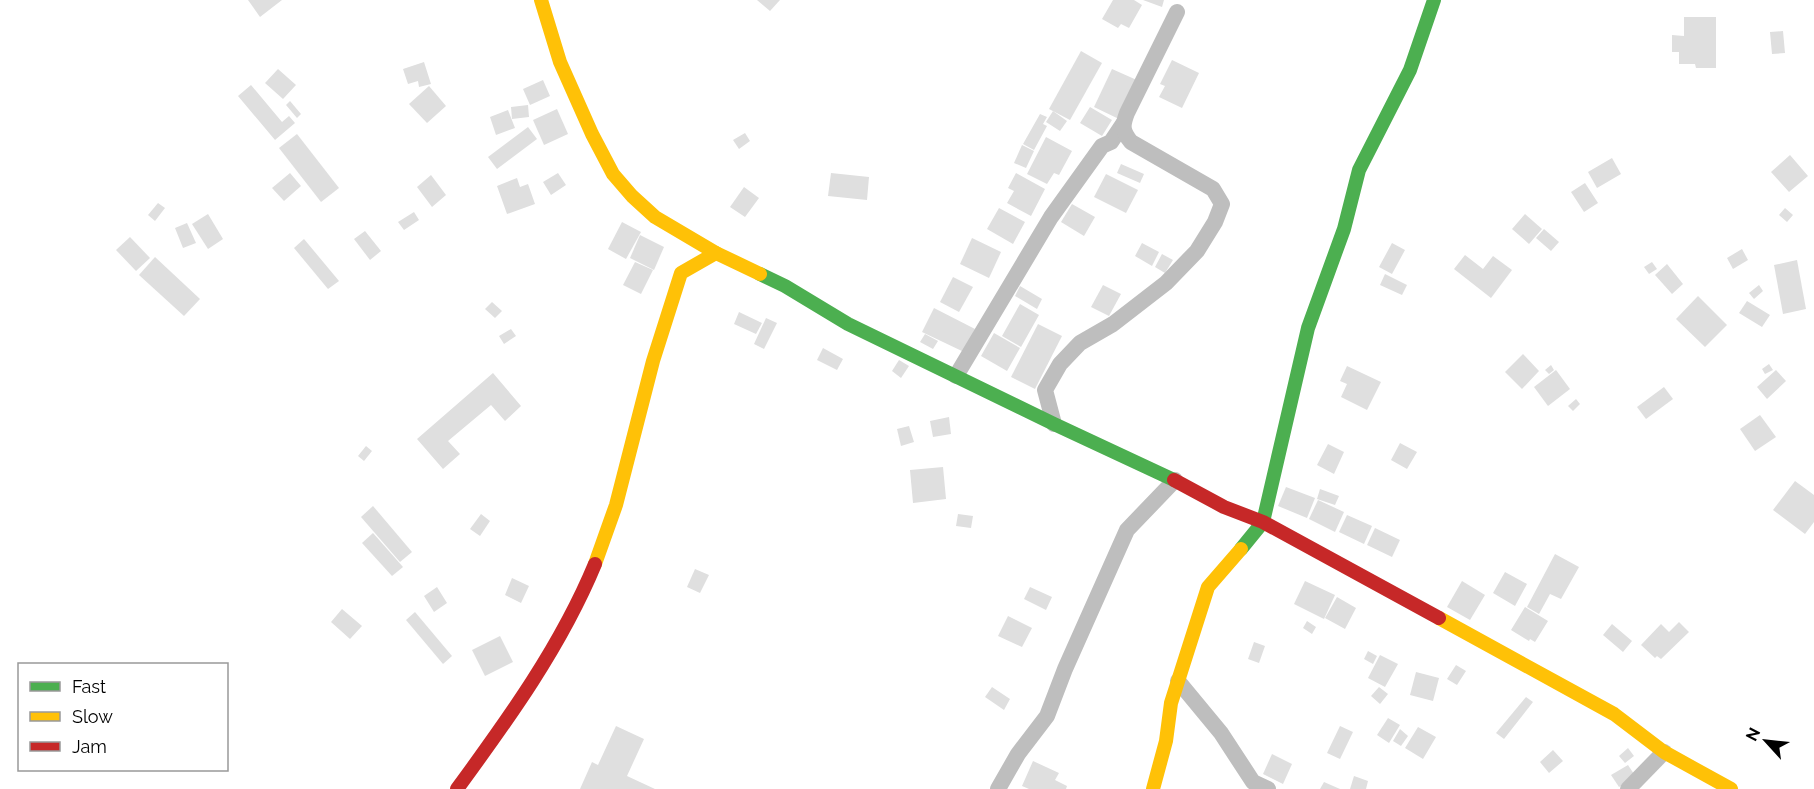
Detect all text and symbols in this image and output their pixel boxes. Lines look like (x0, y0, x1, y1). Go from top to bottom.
legend (18, 663, 228, 771)
text: Fast (72, 676, 106, 697)
text: Slow (72, 706, 113, 727)
north arrow (1736, 711, 1796, 771)
text: N (1742, 725, 1764, 744)
text: Jam (72, 736, 107, 757)

